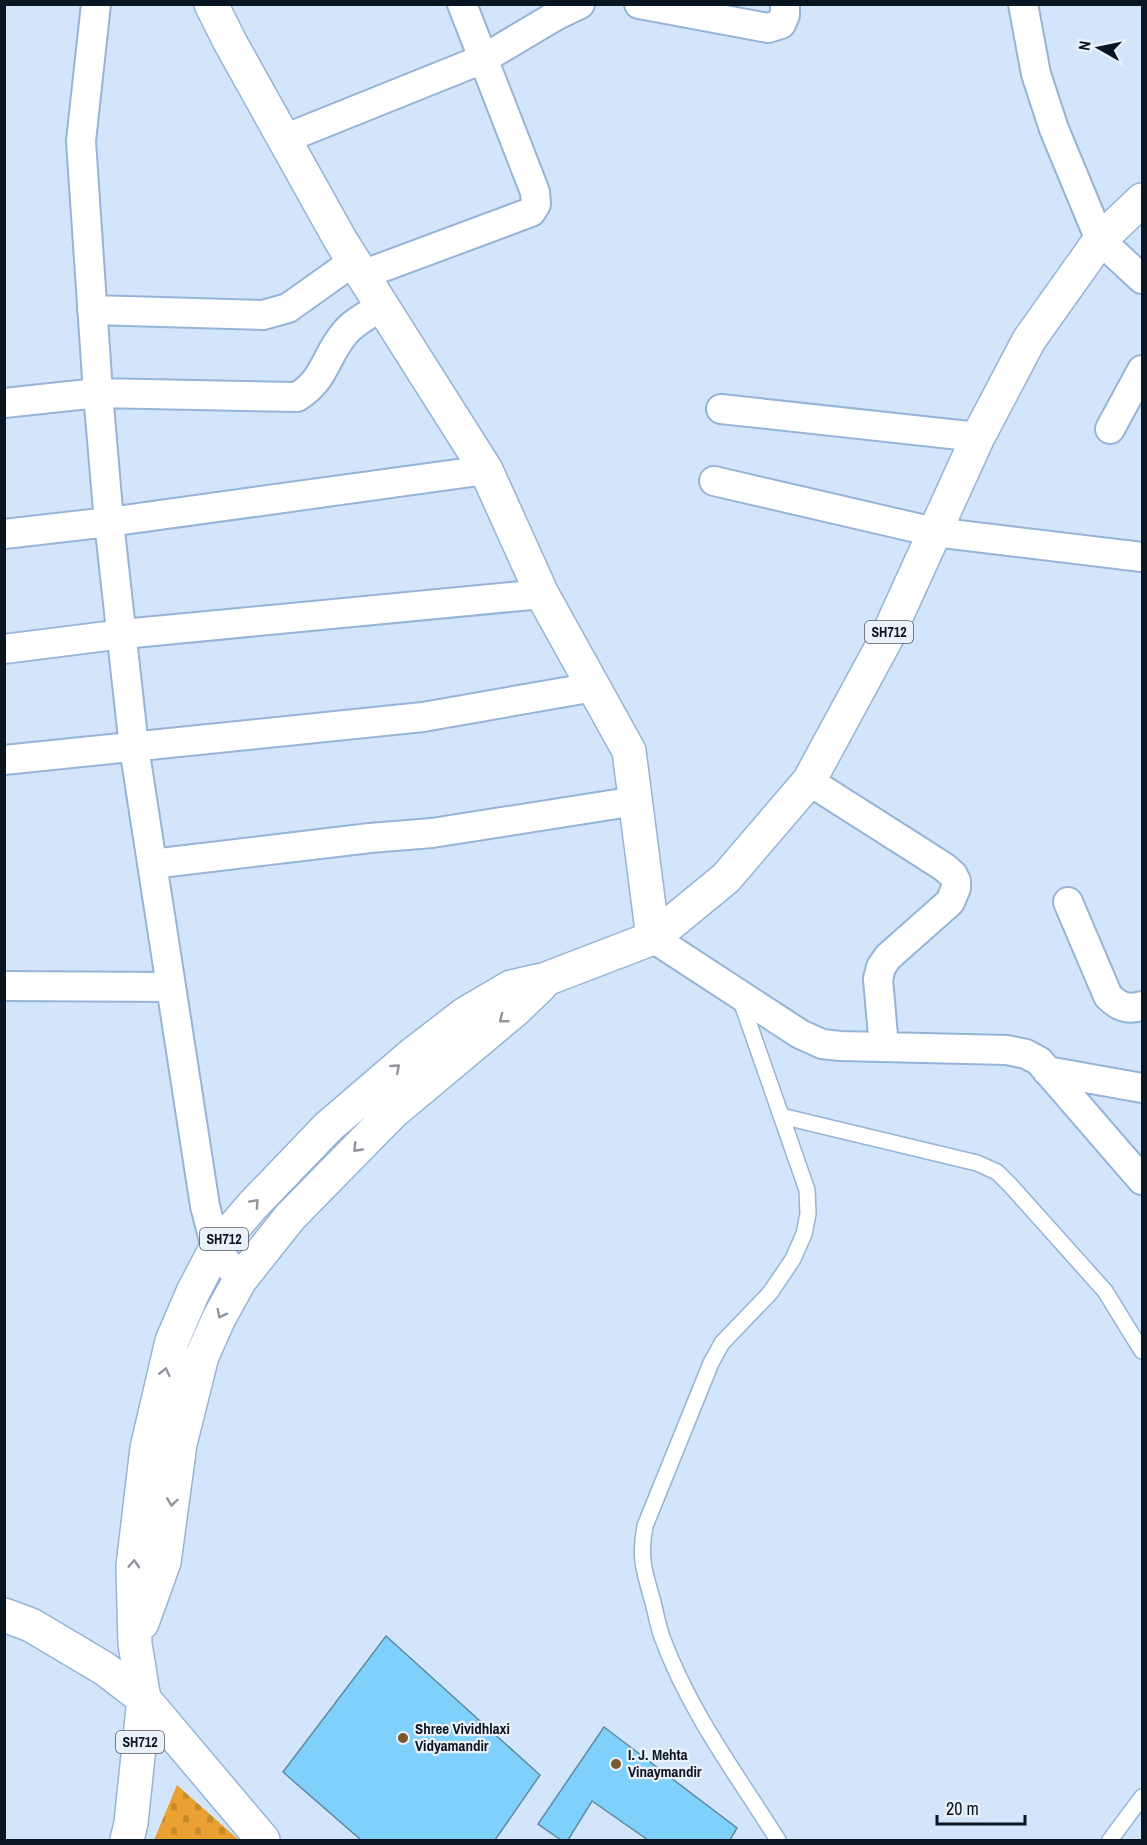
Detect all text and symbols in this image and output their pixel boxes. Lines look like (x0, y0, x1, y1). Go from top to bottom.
north arrow (1069, 18, 1129, 78)
text: N (1073, 39, 1096, 52)
road number: SH712 (865, 621, 913, 643)
one-way arrow (499, 1012, 510, 1023)
one-way arrow (389, 1064, 400, 1075)
one-way arrow (354, 1141, 365, 1152)
one-way arrow (248, 1199, 259, 1210)
road number: SH712 (200, 1228, 248, 1250)
one-way arrow (217, 1308, 228, 1319)
one-way arrow (157, 1367, 170, 1377)
one-way arrow (166, 1497, 179, 1506)
one-way arrow (127, 1560, 140, 1569)
place label: Shree Vividhlaxi Vidyamandir (415, 1718, 510, 1756)
road number: SH712 (116, 1731, 164, 1753)
marker: Shree Vividhlaxi Vidyamandir (396, 1731, 410, 1745)
place label: I. J. Mehta Vinaymandir (628, 1744, 702, 1782)
marker: I. J. Mehta Vinaymandir (609, 1757, 623, 1771)
scale bar (937, 1788, 1026, 1826)
text: 20 m (946, 1796, 979, 1821)

